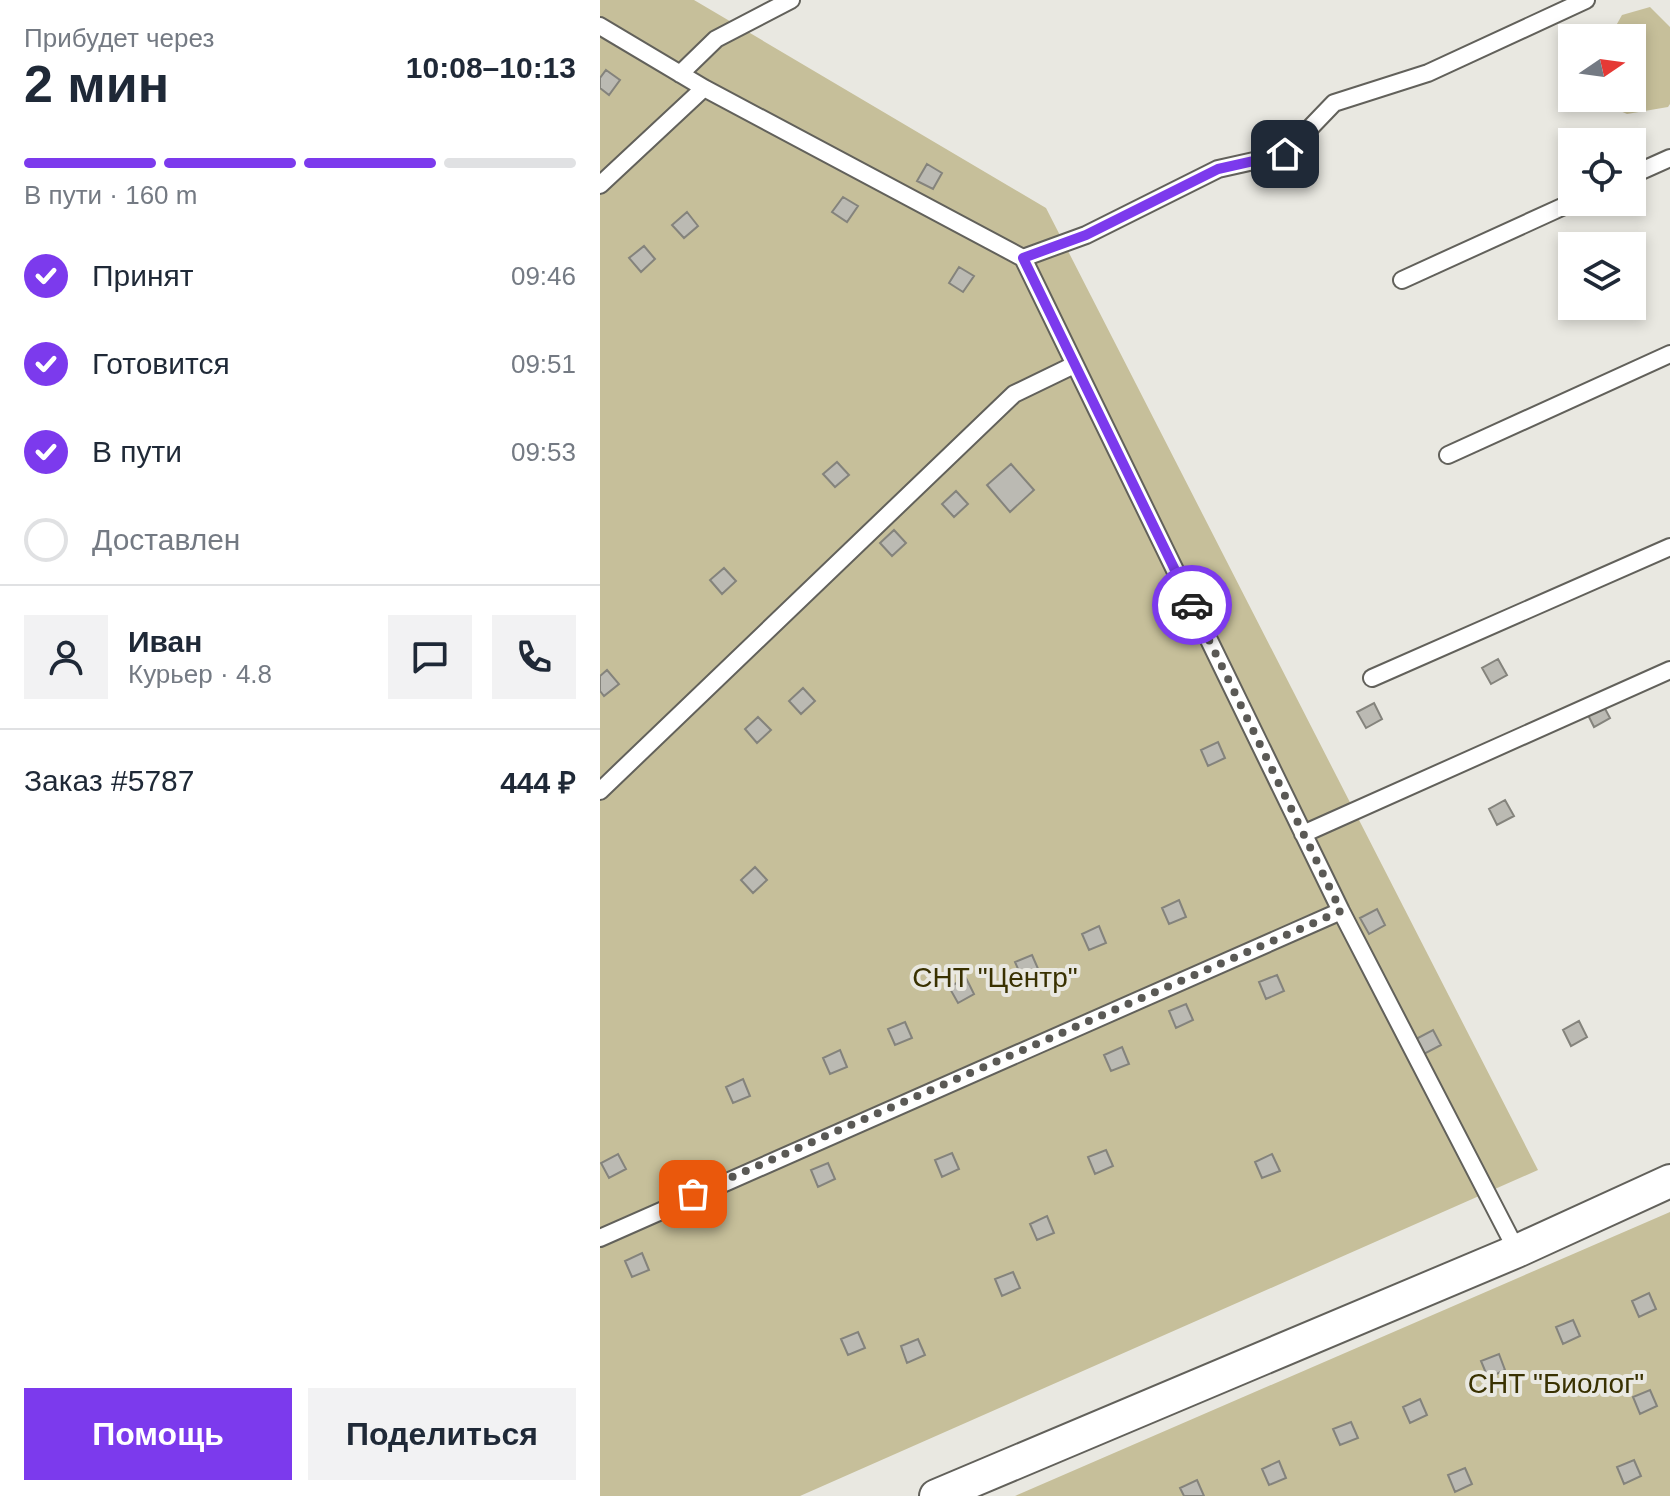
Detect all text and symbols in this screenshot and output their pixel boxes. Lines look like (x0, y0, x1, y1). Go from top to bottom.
text: Прибудет через (24, 23, 214, 53)
north arrow (1558, 24, 1646, 112)
map controls (1558, 24, 1646, 320)
text: 10:08–10:13 (406, 51, 576, 84)
text: 2 мин (24, 55, 169, 113)
pin (1251, 120, 1319, 188)
button: locate (1558, 128, 1646, 216)
icon: home (1263, 132, 1307, 176)
text: В пути · 160 m (24, 180, 197, 210)
button: layers (1558, 232, 1646, 320)
icon: check (24, 254, 68, 298)
text: Принят (92, 259, 194, 292)
text: 09:46 (511, 261, 576, 291)
icon: check (24, 342, 68, 386)
text: Готовится (92, 347, 230, 380)
text: 09:51 (511, 349, 576, 379)
icon: check (24, 430, 68, 474)
text: В пути (92, 435, 182, 468)
text: 09:53 (511, 437, 576, 467)
text: Доставлен (92, 523, 240, 556)
courier (1152, 565, 1232, 645)
icon: car (1170, 583, 1214, 627)
button: person (24, 615, 108, 699)
button: chat (388, 615, 472, 699)
button: phone (492, 615, 576, 699)
text: Иван (128, 625, 202, 658)
text: Курьер · 4.8 (128, 659, 272, 689)
text: Заказ #5787 (24, 764, 194, 797)
text: 444 ₽ (500, 766, 576, 799)
park label: СНТ "Центр" (912, 962, 1078, 993)
pin (659, 1160, 727, 1228)
icon: bag (671, 1172, 715, 1216)
park label: СНТ "Биолог" (1468, 1368, 1644, 1399)
button: Помощь (24, 1388, 292, 1480)
button: Поделиться (308, 1388, 576, 1480)

